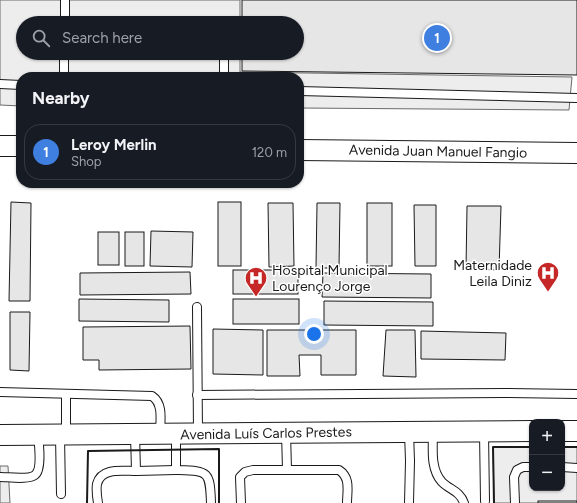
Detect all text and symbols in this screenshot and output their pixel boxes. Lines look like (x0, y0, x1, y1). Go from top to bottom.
search box (16, 16, 304, 60)
pin: 1 (424, 23, 450, 53)
icon: search (30, 27, 52, 49)
text: Search here (62, 29, 142, 47)
text: Nearby (32, 88, 90, 108)
text: Leroy Merlin (71, 136, 157, 154)
street label: Avenida Juan Manuel Fangio (349, 141, 527, 162)
text: 1 (43, 145, 49, 160)
text: 120 m (252, 145, 287, 160)
text: Shop (71, 154, 101, 169)
place label: Maternidade Leila Diniz (453, 257, 532, 290)
hospital icon: Maternidade Leila Diniz (535, 260, 561, 293)
place label: Hospital Municipal Lourenço Jorge (272, 262, 388, 295)
hospital icon: Hospital Municipal Lourenço Jorge (243, 265, 269, 298)
your location (304, 324, 324, 344)
map controls (529, 419, 565, 491)
button: + (529, 419, 565, 455)
street label: Avenida Luís Carlos Prestes (180, 424, 352, 443)
button: − (529, 455, 565, 491)

